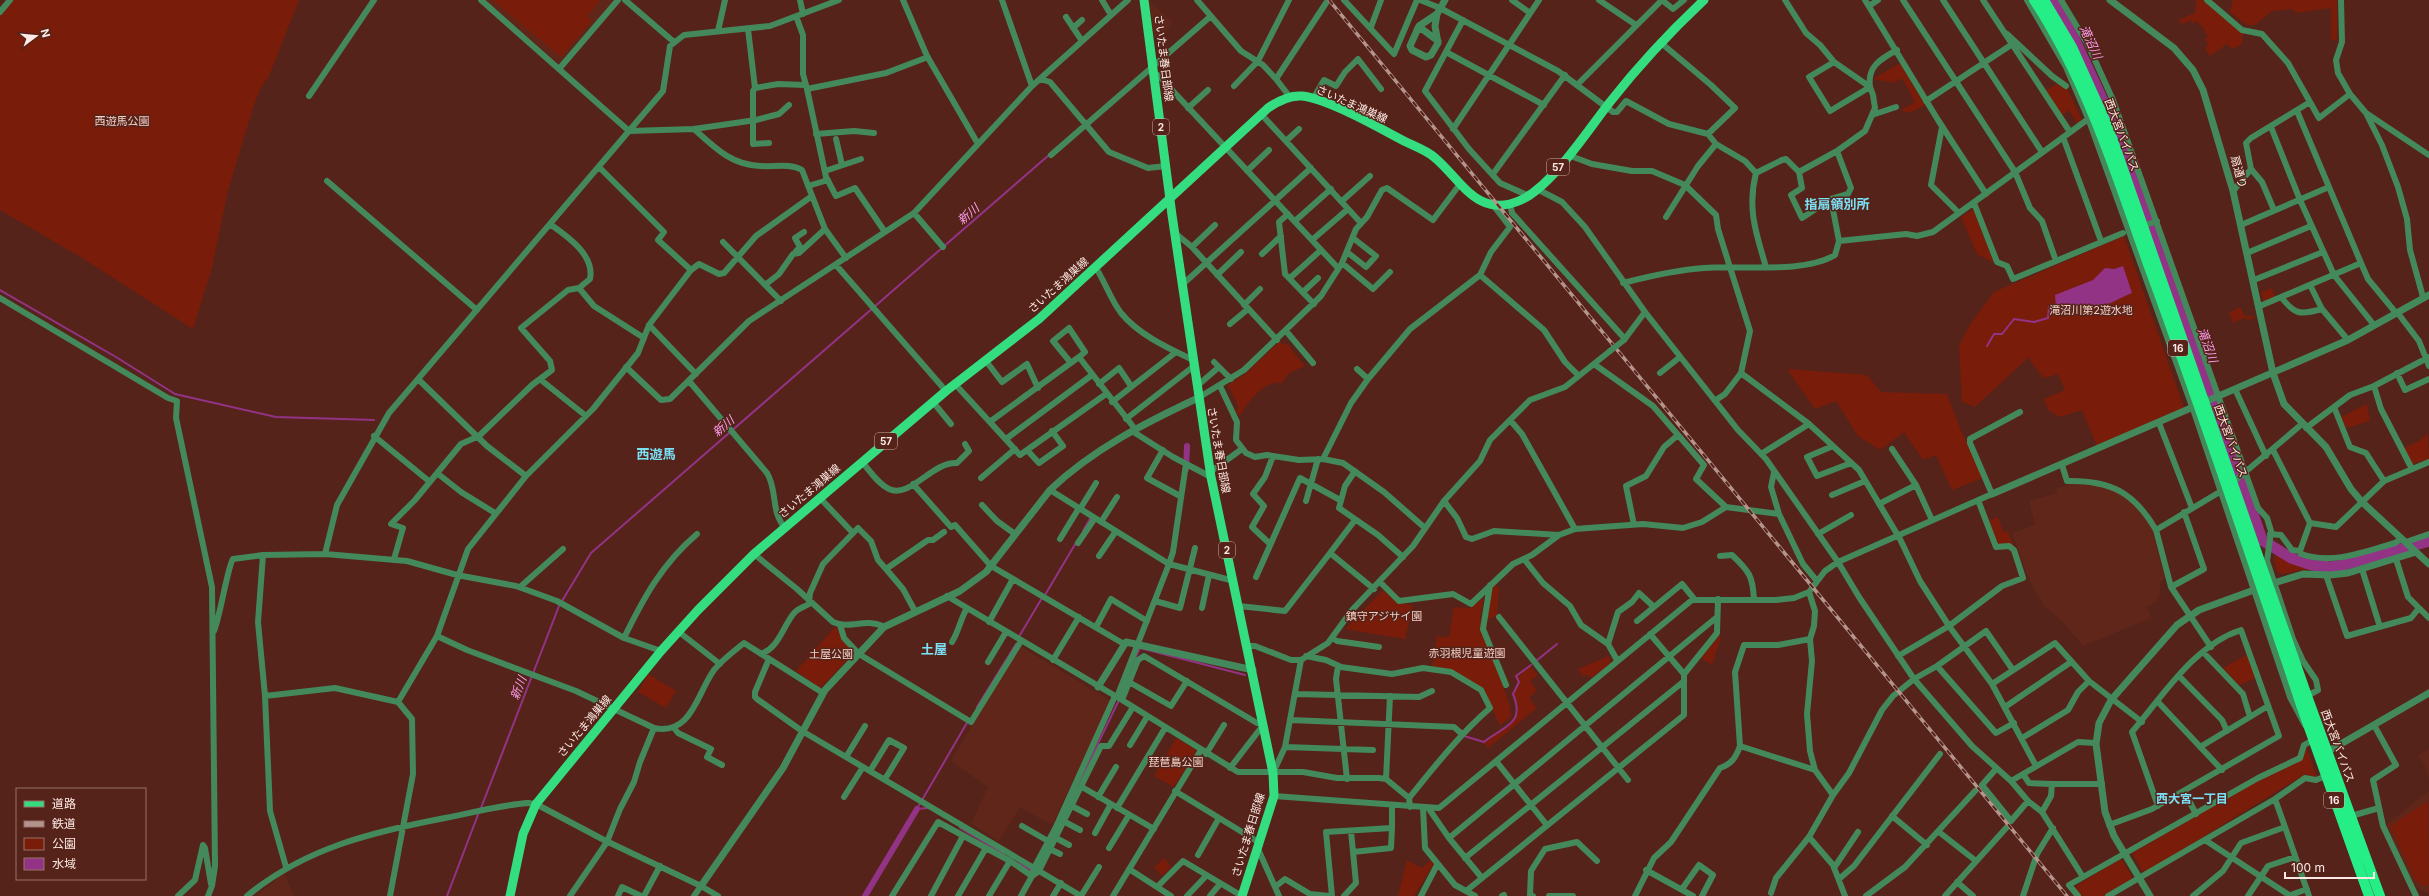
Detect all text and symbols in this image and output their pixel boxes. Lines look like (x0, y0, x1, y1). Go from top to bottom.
street label: さいたま春日部線 (1152, 14, 1176, 102)
north arrow (16, 16, 56, 56)
water label: 滝沼川 (2077, 23, 2106, 63)
text: N (38, 27, 53, 39)
street label: さいたま鴻巣線 (1314, 82, 1390, 126)
street label: 西大宮バイパス (2102, 97, 2142, 173)
park label: 西遊馬公園 (95, 114, 150, 128)
road number: 2 (1153, 119, 1169, 135)
street label: 扇通り (2228, 154, 2250, 190)
road number: 57 (1547, 159, 1569, 175)
district label: 指扇領別所 (1804, 196, 1870, 212)
water label: 新川 (954, 199, 983, 228)
street label: さいたま鴻巣線 (1025, 254, 1091, 316)
park label: 滝沼川第2遊水地 (2049, 303, 2133, 317)
water label: 滝沼川 (2195, 326, 2222, 366)
road number: 16 (2168, 340, 2188, 356)
street label: 西大宮バイパス (2211, 403, 2251, 479)
street label: さいたま春日部線 (1204, 406, 1234, 494)
water label: 新川 (709, 411, 738, 440)
road number: 57 (875, 433, 897, 449)
district label: 西遊馬 (636, 446, 676, 462)
street label: さいたま鴻巣線 (775, 461, 843, 521)
road number: 2 (1219, 542, 1235, 558)
park label: 鎮守アジサイ園 (1346, 609, 1422, 623)
district label: 土屋 (921, 641, 947, 657)
park label: 赤羽根児童遊園 (1429, 646, 1506, 660)
park label: 土屋公園 (809, 647, 853, 661)
water label: 新川 (507, 672, 530, 702)
street label: さいたま鴻巣線 (554, 692, 614, 760)
street label: 西大宮バイパス (2318, 708, 2358, 784)
park label: 琵琶島公園 (1149, 755, 1204, 769)
legend (16, 788, 146, 880)
street label: さいたま春日部線 (1228, 791, 1268, 879)
district label: 西大宮一丁目 (2156, 791, 2228, 806)
road number: 16 (2324, 792, 2344, 808)
text: 道路 (52, 796, 76, 811)
text: 鉄道 (52, 816, 76, 831)
text: 公園 (52, 836, 76, 851)
scale bar (2285, 854, 2374, 880)
text: 水域 (52, 856, 76, 871)
text: 100 m (2291, 860, 2325, 875)

